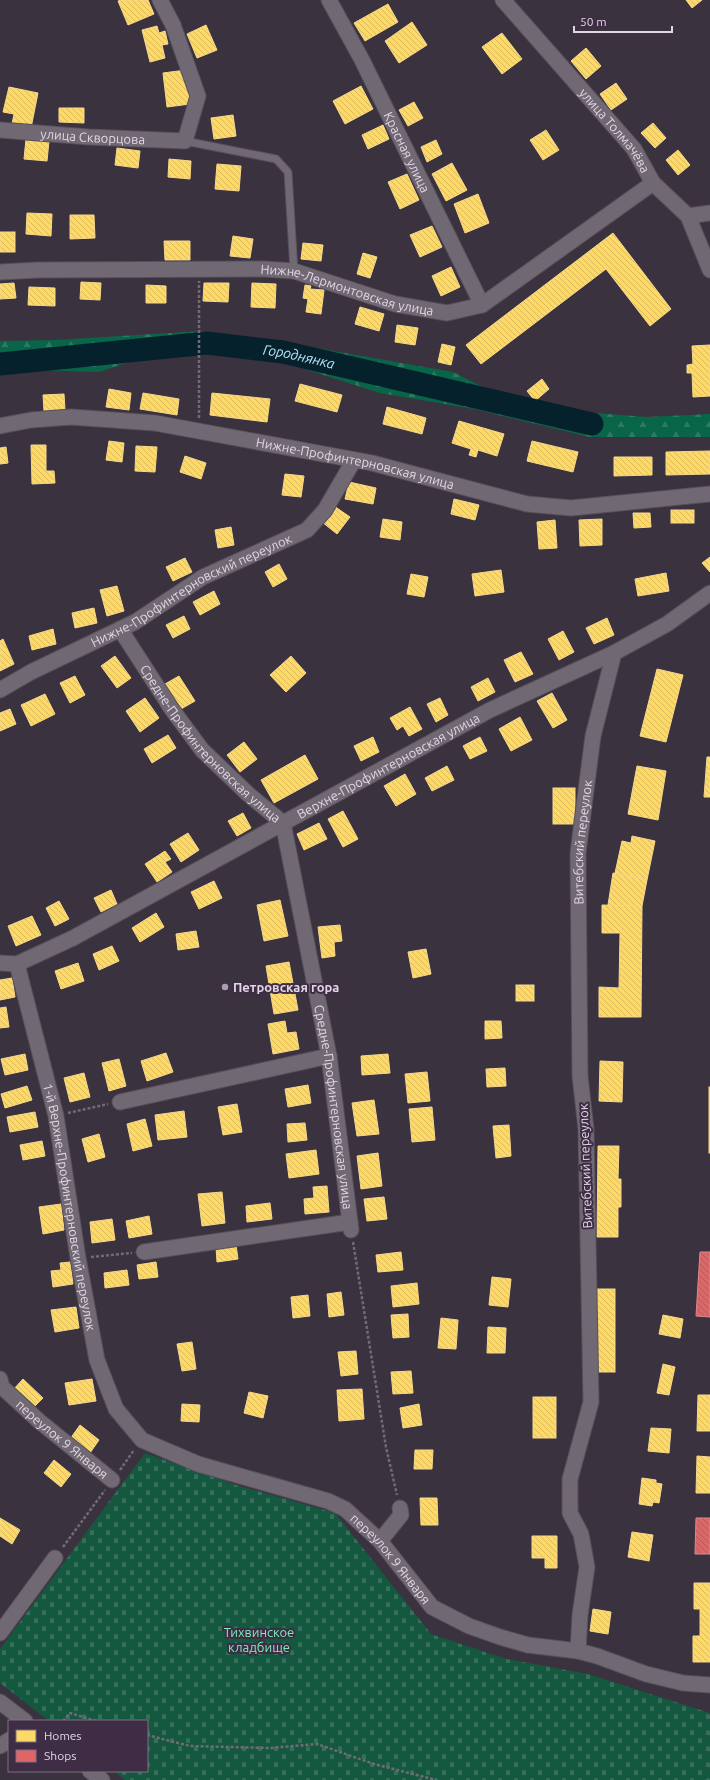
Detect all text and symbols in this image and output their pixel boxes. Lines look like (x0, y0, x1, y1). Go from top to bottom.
scale bar (574, 8, 672, 34)
text: 50 m (580, 15, 607, 28)
street label: улица Толмачёва (577, 85, 653, 175)
street label: Красная улица (381, 109, 433, 195)
street label: улица Скворцова (40, 126, 145, 146)
street label: Нижне-Лермонтовская улица (260, 262, 435, 318)
water label: Городнянка (262, 342, 337, 372)
street label: Нижне-Профинтерновская улица (255, 435, 456, 491)
street label: Нижне-Профинтерновский переулок (88, 531, 294, 649)
street label: Средне-Профинтерновская улица (138, 662, 284, 825)
street label: Верхне-Профинтерновская улица (295, 710, 482, 821)
street label: Витебский переулок (571, 779, 594, 905)
place label: Петровская гора (233, 980, 339, 994)
marker: Петровская гора (220, 982, 230, 992)
street label: Средне-Профинтерновская улица (312, 1004, 355, 1210)
street label: 1-й Верхне-Профинтерновский переулок (41, 1082, 98, 1332)
street label: Витебский переулок (576, 1103, 594, 1229)
street label: переулок 9 Января (14, 1397, 111, 1481)
street label: переулок 9 Января (348, 1511, 434, 1606)
park label: Тихвинское кладбище (224, 1625, 294, 1654)
legend (8, 1720, 148, 1772)
text: Homes (44, 1729, 82, 1742)
text: Shops (44, 1749, 76, 1762)

